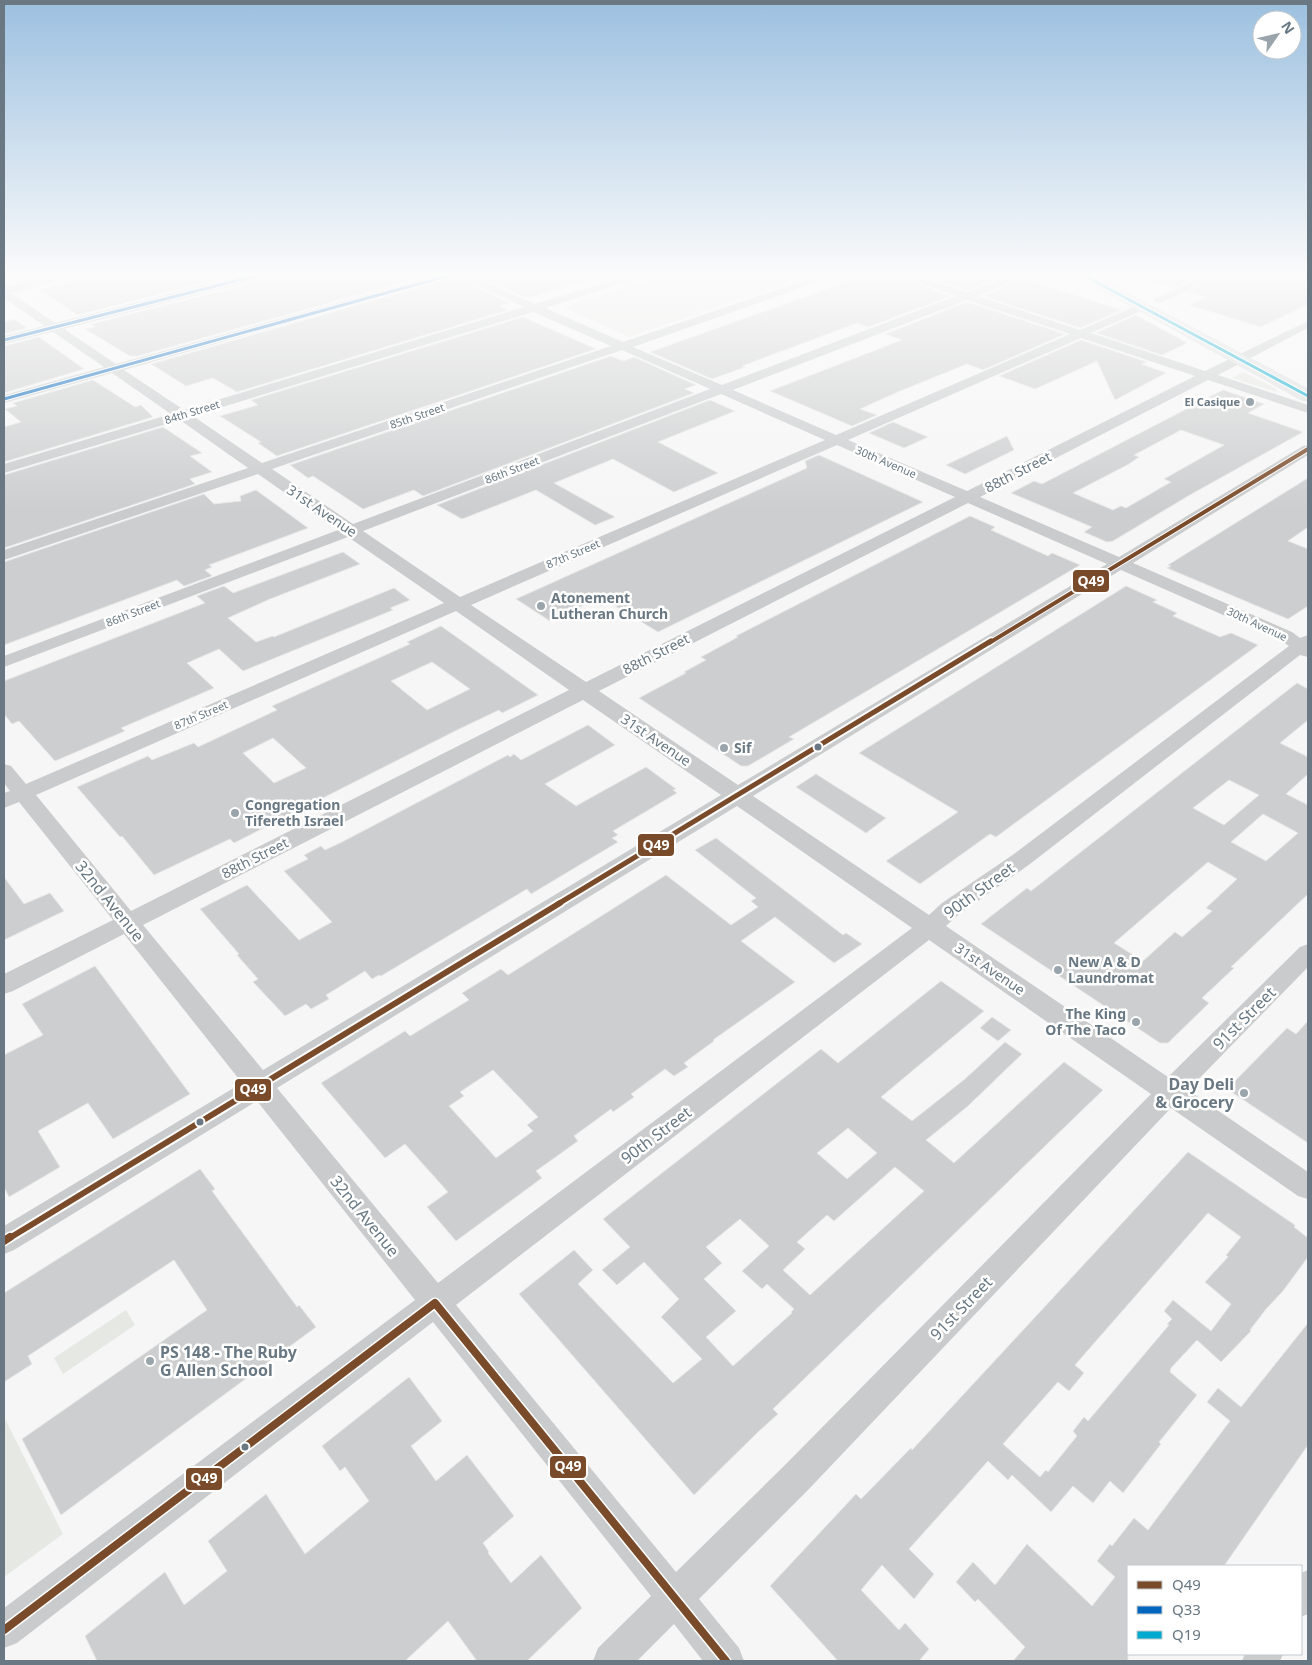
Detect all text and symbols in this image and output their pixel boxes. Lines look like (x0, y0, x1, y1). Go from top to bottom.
north arrow (1252, 10, 1302, 60)
text: N (1277, 17, 1299, 37)
place label: El Casique (1185, 394, 1240, 409)
street label: 84th Street (162, 396, 221, 427)
marker: El Casique (1244, 396, 1256, 408)
street label: 85th Street (387, 399, 446, 432)
street label: 30th Avenue (853, 442, 919, 481)
street label: 88th Street (981, 447, 1054, 496)
street label: 86th Street (483, 452, 541, 487)
street label: 31st Avenue (284, 480, 361, 541)
street label: 87th Street (544, 536, 602, 572)
line badge: Q49 (1072, 569, 1110, 593)
text: Q49 (1077, 571, 1105, 590)
place label: Atonement Lutheran Church (551, 588, 668, 623)
street label: 86th Street (104, 595, 162, 630)
marker: Atonement Lutheran Church (535, 600, 547, 612)
street label: 30th Avenue (1225, 603, 1290, 644)
street label: 88th Street (619, 629, 692, 678)
street label: 87th Street (172, 697, 230, 733)
street label: 31st Avenue (618, 709, 695, 770)
place label: Sif (734, 738, 753, 757)
marker: Sif (718, 742, 730, 754)
unlabelled marker (813, 742, 823, 752)
place label: Congregation Tifereth Israel (245, 795, 344, 830)
marker: Congregation Tifereth Israel (229, 807, 241, 819)
street label: 88th Street (218, 833, 291, 882)
line badge: Q49 (637, 833, 675, 857)
text: Q49 (642, 835, 670, 854)
street label: 32nd Avenue (70, 856, 150, 946)
street label: 90th Street (939, 857, 1019, 923)
street label: 31st Avenue (952, 938, 1029, 999)
place label: New A & D Laundromat (1068, 952, 1154, 987)
marker: New A & D Laundromat (1052, 964, 1064, 976)
street label: 91st Street (1208, 982, 1280, 1054)
place label: The King Of The Taco (1045, 1004, 1126, 1039)
marker: The King Of The Taco (1130, 1016, 1142, 1028)
place label: Day Deli & Grocery (1155, 1073, 1235, 1113)
line badge: Q49 (234, 1078, 272, 1102)
text: Q49 (239, 1079, 267, 1098)
marker: Day Deli & Grocery (1238, 1087, 1250, 1099)
street label: 90th Street (616, 1101, 696, 1169)
unlabelled marker (195, 1117, 205, 1127)
street label: 32nd Avenue (325, 1171, 405, 1261)
street label: 91st Street (925, 1271, 997, 1345)
place label: PS 148 - The Ruby G Allen School (160, 1341, 298, 1381)
marker: PS 148 - The Ruby G Allen School (144, 1355, 156, 1367)
unlabelled marker (240, 1442, 250, 1452)
line badge: Q49 (549, 1455, 587, 1479)
text: Q49 (554, 1456, 582, 1475)
line badge: Q49 (185, 1467, 223, 1491)
text: Q49 (190, 1468, 218, 1487)
legend (1127, 1565, 1302, 1655)
text: Q49 (1172, 1574, 1201, 1594)
text: Q33 (1172, 1599, 1201, 1619)
text: Q19 (1172, 1624, 1201, 1644)

